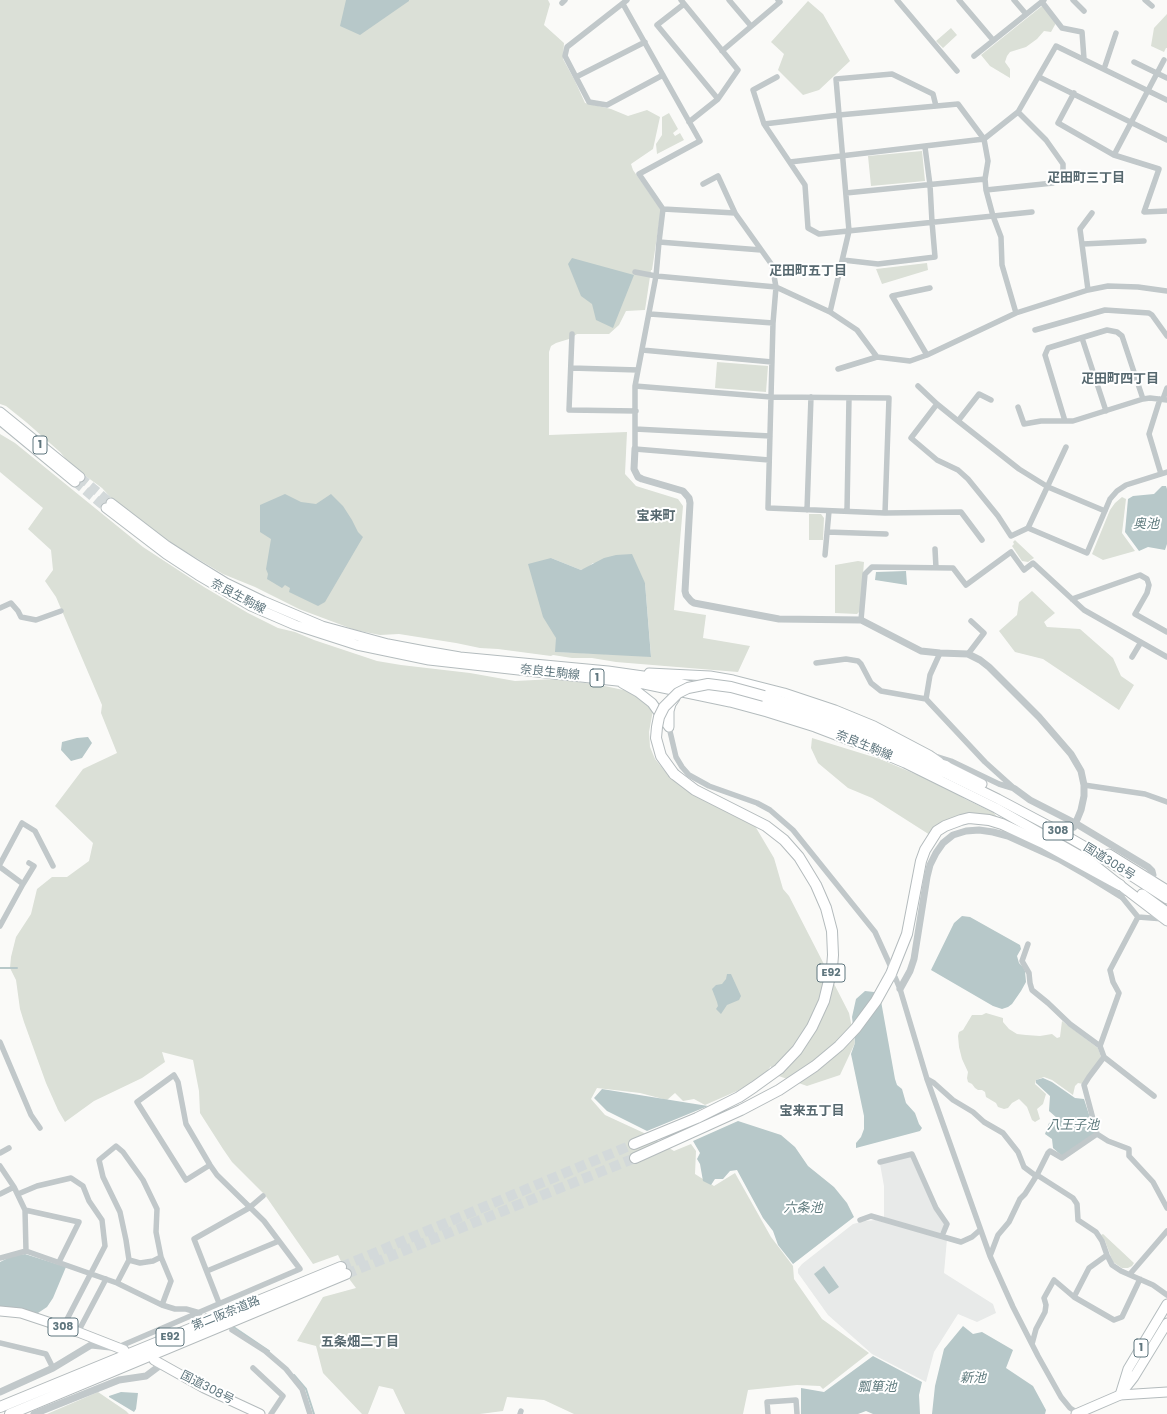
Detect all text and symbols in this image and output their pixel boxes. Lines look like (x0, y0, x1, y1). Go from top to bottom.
district label: 疋田町三丁目 (1047, 171, 1125, 187)
district label: 疋田町五丁目 (769, 264, 847, 280)
district label: 疋田町四丁目 (1081, 372, 1159, 388)
road number: 1 (33, 436, 47, 454)
district label: 宝来町 (637, 509, 675, 525)
water label: 奥池 (1133, 517, 1159, 533)
street label: 奈良生駒線 (208, 577, 268, 617)
street label: 奈良生駒線 (519, 663, 581, 683)
road number: 1 (590, 669, 604, 687)
street label: 奈良生駒線 (833, 728, 895, 764)
road number: 308 (1043, 822, 1073, 840)
street label: 国道308号 (1081, 840, 1137, 884)
road number: E92 (817, 964, 845, 982)
district label: 宝来五丁目 (780, 1104, 844, 1120)
water label: 八王子池 (1047, 1118, 1099, 1134)
water label: 六条池 (784, 1201, 822, 1217)
street label: 第二阪奈道路 (190, 1294, 262, 1334)
road number: 308 (48, 1318, 78, 1336)
road number: E92 (156, 1328, 184, 1346)
district label: 五条畑二丁目 (321, 1335, 399, 1351)
road number: 1 (1134, 1339, 1148, 1357)
street label: 国道308号 (178, 1368, 236, 1408)
water label: 新池 (960, 1371, 986, 1387)
water label: 瓢箪池 (858, 1380, 896, 1396)

